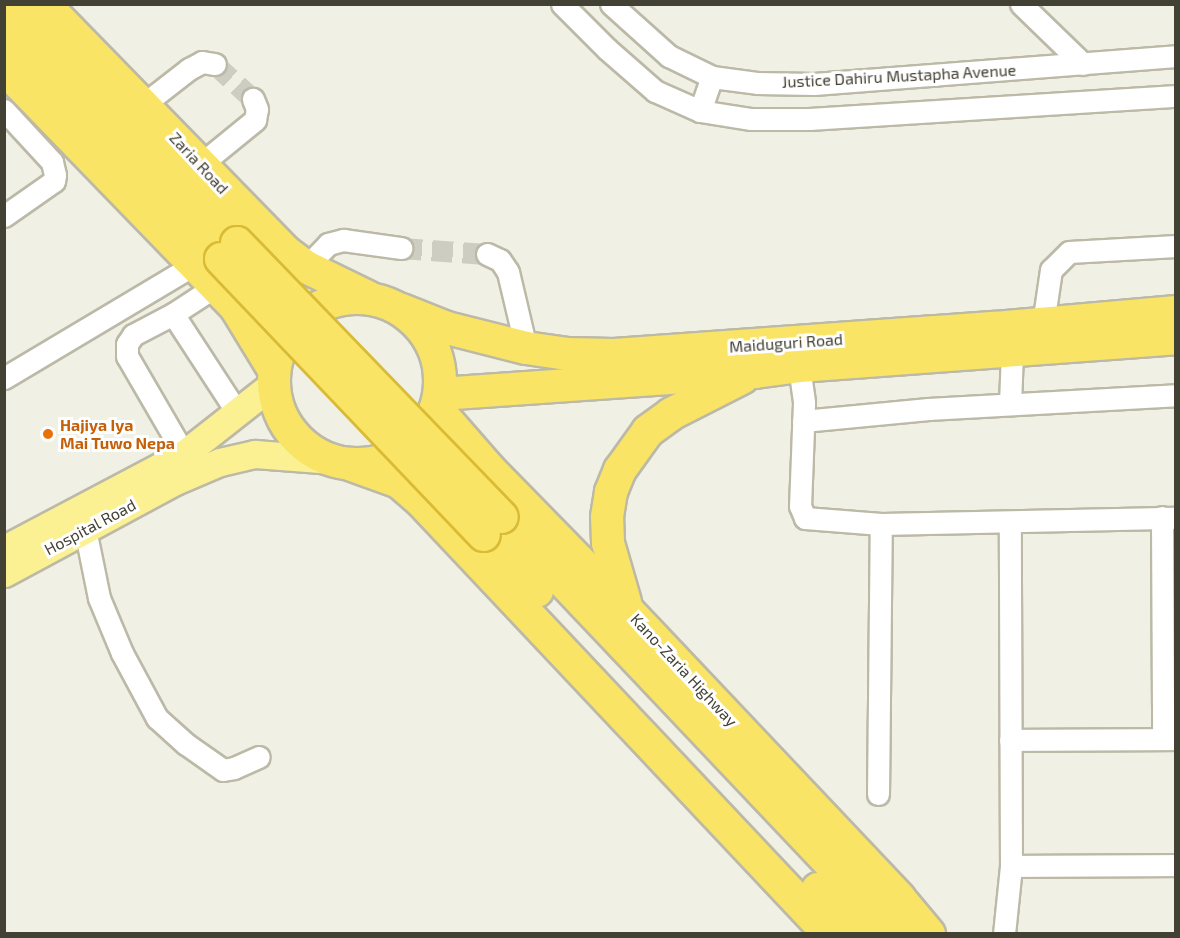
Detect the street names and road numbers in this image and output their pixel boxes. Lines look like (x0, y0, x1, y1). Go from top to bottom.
street label: Justice Dahiru Mustapha Avenue (781, 60, 1017, 92)
street label: Zaria Road (166, 128, 232, 198)
street label: Maiduguri Road (729, 329, 843, 357)
street label: Hospital Road (41, 495, 139, 559)
street label: Kano-Zaria Highway (627, 609, 741, 731)

